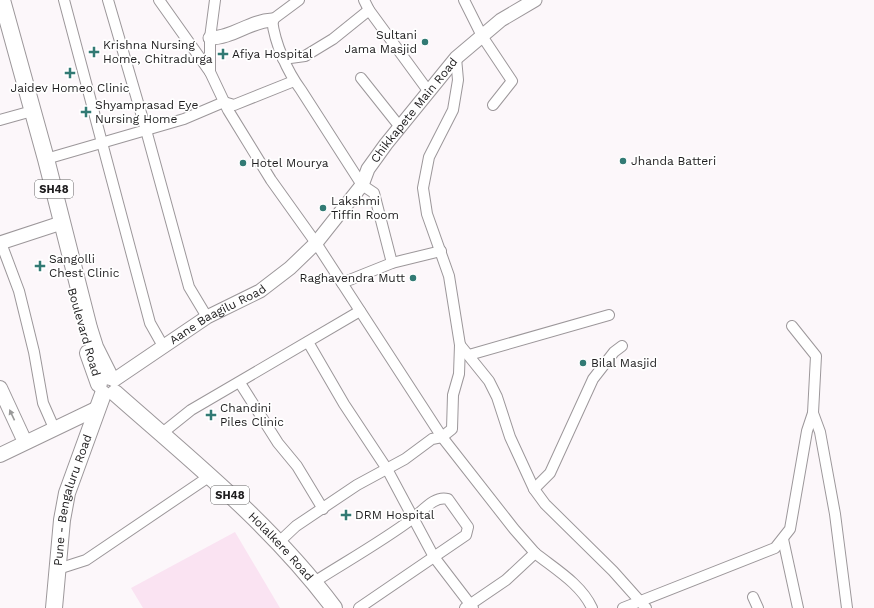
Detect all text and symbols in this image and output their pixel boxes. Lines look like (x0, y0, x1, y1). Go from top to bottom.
place label: Sultani Jama Masjid (344, 28, 417, 56)
marker: Sultani Jama Masjid (420, 37, 430, 47)
place label: Krishna Nursing Home, Chitradurga (103, 38, 213, 66)
marker: Krishna Nursing Home, Chitradurga (88, 46, 100, 58)
place label: Afiya Hospital (232, 47, 313, 61)
marker: Afiya Hospital (217, 48, 229, 60)
street label: Chikkapete Main Road (368, 55, 460, 165)
marker: Jaidev Homeo Clinic (64, 67, 76, 79)
place label: Jaidev Homeo Clinic (11, 81, 130, 95)
place label: Shyamprasad Eye Nursing Home (95, 98, 198, 126)
marker: Shyamprasad Eye Nursing Home (80, 106, 92, 118)
place label: Jhanda Batteri (631, 154, 716, 168)
place label: Hotel Mourya (251, 156, 329, 170)
marker: Jhanda Batteri (618, 156, 628, 166)
marker: Hotel Mourya (238, 158, 248, 168)
road number: SH48 (35, 180, 73, 198)
place label: Lakshmi Tiffin Room (331, 194, 399, 222)
marker: Lakshmi Tiffin Room (318, 203, 328, 213)
place label: Sangolli Chest Clinic (49, 252, 120, 280)
marker: Sangolli Chest Clinic (34, 260, 46, 272)
place label: Raghavendra Mutt (300, 271, 405, 285)
marker: Raghavendra Mutt (408, 273, 418, 283)
street label: Aane Baagilu Road (167, 282, 269, 347)
street label: Boulevard Road (65, 286, 103, 378)
place label: Bilal Masjid (591, 356, 657, 370)
marker: Bilal Masjid (578, 358, 588, 368)
place label: Chandini Piles Clinic (220, 401, 284, 429)
one-way arrow (9, 409, 16, 421)
marker: Chandini Piles Clinic (205, 409, 217, 421)
street label: Pune - Bengaluru Road (51, 432, 95, 567)
road number: SH48 (211, 486, 249, 504)
place label: DRM Hospital (355, 508, 435, 522)
street label: Holalkere Road (245, 509, 316, 583)
marker: DRM Hospital (340, 509, 352, 521)

